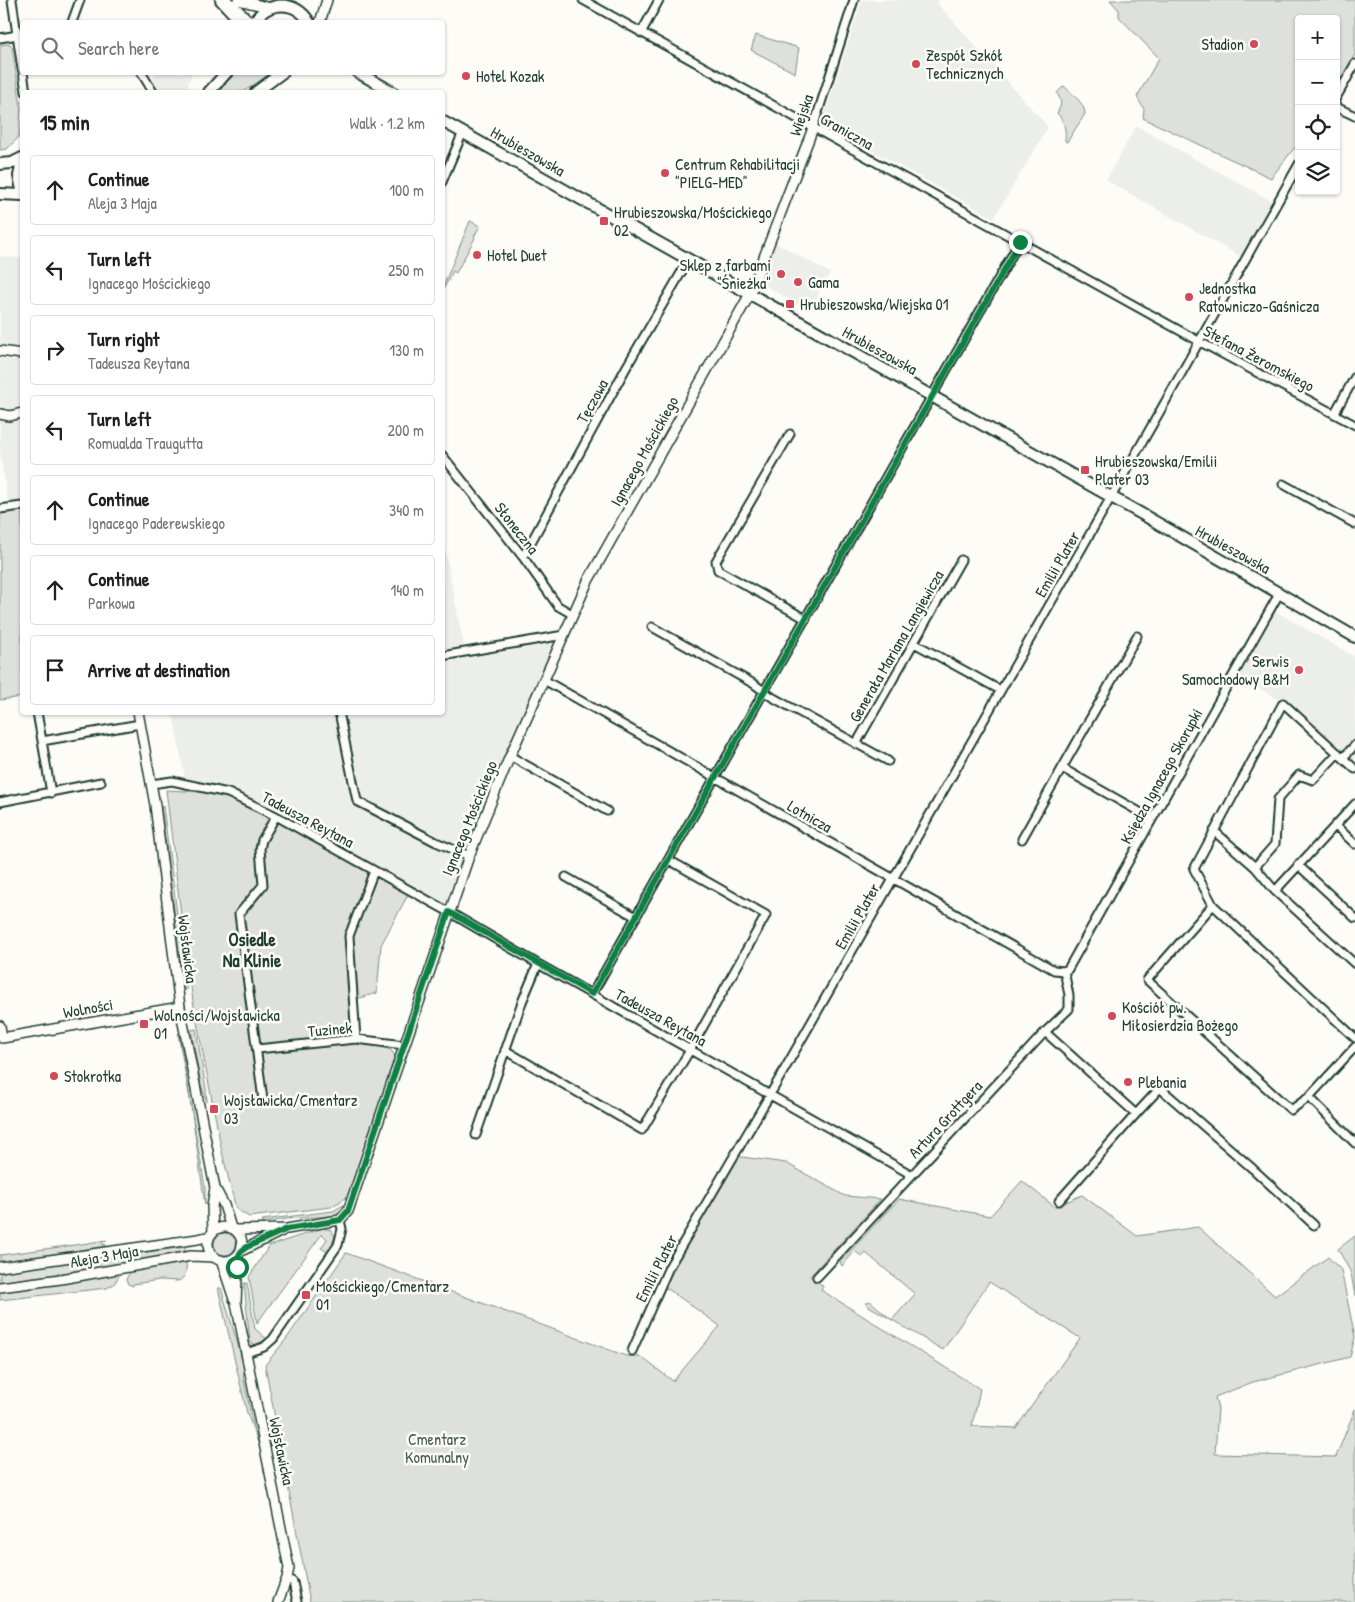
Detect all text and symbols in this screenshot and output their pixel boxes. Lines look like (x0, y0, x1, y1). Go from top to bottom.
map controls (1295, 15, 1340, 195)
button: + (1295, 15, 1340, 60)
search box (20, 20, 445, 75)
place label: Stadion (1201, 33, 1244, 55)
icon: search (38, 34, 66, 62)
text: Search here (78, 35, 159, 61)
marker: Stadion (1248, 38, 1260, 50)
place label: Zespół Szkół Technicznych (926, 44, 1004, 84)
marker: Zespół Szkół Technicznych (910, 58, 922, 70)
button: − (1295, 60, 1340, 105)
place label: Hotel Kozak (476, 65, 545, 87)
marker: Hotel Kozak (460, 70, 472, 82)
street label: Wiejska (784, 91, 818, 139)
button: locate (1295, 105, 1340, 150)
street label: Graniczna (817, 107, 877, 155)
text: 15 min (40, 108, 90, 137)
text: Walk · 1.2 km (349, 112, 425, 134)
street label: Hrubieszowska (487, 121, 569, 181)
button: layers (1295, 150, 1340, 195)
place label: Centrum Rehabilitacji "PIELG-MED" (675, 153, 800, 193)
text: Continue (88, 166, 149, 192)
marker: Centrum Rehabilitacji "PIELG-MED" (659, 167, 671, 179)
icon: ahead (41, 176, 69, 204)
text: 100 m (389, 179, 424, 201)
text: Aleja 3 Maja (88, 192, 157, 214)
place label: Hrubieszowska/Mościckiego 02 (614, 201, 772, 241)
marker: Hrubieszowska/Mościckiego 02 (598, 215, 610, 227)
route end (1009, 231, 1032, 254)
place label: Hotel Duet (487, 244, 547, 266)
text: Turn left (88, 246, 151, 272)
marker: Hotel Duet (471, 249, 483, 261)
place label: Sklep z farbami "Śnieżka" (680, 254, 771, 294)
icon: left (41, 256, 69, 284)
text: 250 m (388, 259, 424, 281)
marker: Sklep z farbami "Śnieżka" (775, 268, 787, 280)
place label: Gama (808, 271, 839, 293)
text: Ignacego Mościckiego (88, 272, 211, 294)
marker: Gama (792, 276, 804, 288)
place label: Jednostka Ratowniczo-Gaśnicza (1199, 277, 1319, 317)
marker: Jednostka Ratowniczo-Gaśnicza (1183, 291, 1195, 303)
place label: Hrubieszowska/Wiejska 01 (800, 293, 949, 315)
marker: Hrubieszowska/Wiejska 01 (784, 298, 796, 310)
street label: Stefana Żeromskiego (1200, 319, 1319, 397)
street label: Hrubieszowska (839, 320, 921, 380)
text: Turn right (88, 326, 159, 352)
icon: right (41, 336, 69, 364)
text: 130 m (389, 339, 424, 361)
text: Tadeusza Reytana (88, 352, 189, 374)
street label: Tęczowa (571, 375, 613, 427)
street label: Ignacego Mościckiego (605, 392, 684, 510)
text: Turn left (88, 406, 151, 432)
icon: left (41, 416, 69, 444)
text: 200 m (388, 419, 424, 441)
text: Romualda Traugutta (88, 432, 203, 454)
place label: Hrubieszowska/Emilii Plater 03 (1095, 450, 1217, 490)
marker: Hrubieszowska/Emilii Plater 03 (1079, 464, 1091, 476)
text: Continue (88, 486, 149, 512)
icon: ahead (41, 496, 69, 524)
street label: Słoneczna (490, 498, 544, 558)
text: 340 m (389, 499, 424, 521)
text: Ignacego Paderewskiego (88, 512, 225, 534)
street label: Hrubieszowska (1192, 519, 1274, 579)
street label: Emilii Plater (1029, 527, 1085, 601)
text: Continue (88, 566, 149, 592)
street label: Generała Mariana Langiewicza (843, 566, 949, 726)
icon: ahead (41, 576, 69, 604)
text: 140 m (390, 579, 424, 601)
text: Parkowa (88, 592, 135, 614)
place label: Serwis Samochodowy B&M (1182, 650, 1289, 690)
icon: arrive (41, 656, 69, 684)
text: Arrive at destination (88, 657, 230, 683)
marker: Serwis Samochodowy B&M (1293, 664, 1305, 676)
street label: Księdza Ignacego Skorupki (1115, 704, 1207, 848)
street label: Ignacego Mościckiego (436, 757, 502, 879)
street label: Tadeusza Reytana (258, 785, 358, 853)
street label: Lotnicza (784, 794, 836, 838)
street label: Emilii Plater (829, 879, 885, 953)
street label: Wojsławicka (173, 914, 203, 984)
district label: Osiedle Na Klinie (223, 927, 282, 973)
street label: Tadeusza Reytana (611, 983, 711, 1051)
street label: Wolności (61, 993, 115, 1023)
place label: Kościół pw. Miłosierdzia Bożego (1122, 996, 1238, 1036)
place label: Wolności/Wojsławicka 01 (154, 1004, 280, 1044)
marker: Kościół pw. Miłosierdzia Bożego (1106, 1010, 1118, 1022)
street label: Tuzinek (307, 1016, 354, 1042)
marker: Wolności/Wojsławicka 01 (138, 1018, 150, 1030)
place label: Stokrotka (64, 1065, 121, 1087)
marker: Stokrotka (48, 1070, 60, 1082)
place label: Plebania (1138, 1071, 1186, 1093)
street label: Artura Grottgera (903, 1075, 987, 1163)
marker: Plebania (1122, 1076, 1134, 1088)
place label: Wojsławicka/Cmentarz 03 (224, 1089, 358, 1129)
marker: Wojsławicka/Cmentarz 03 (208, 1103, 220, 1115)
street label: Emilii Plater (630, 1231, 682, 1305)
street label: Aleja 3 Maja (68, 1239, 140, 1273)
route start (226, 1256, 249, 1279)
place label: Mościckiego/Cmentarz 01 (316, 1275, 449, 1315)
marker: Mościckiego/Cmentarz 01 (300, 1289, 312, 1301)
street label: Wojsławicka (264, 1415, 300, 1487)
park label: Cmentarz Komunalny (405, 1428, 469, 1468)

